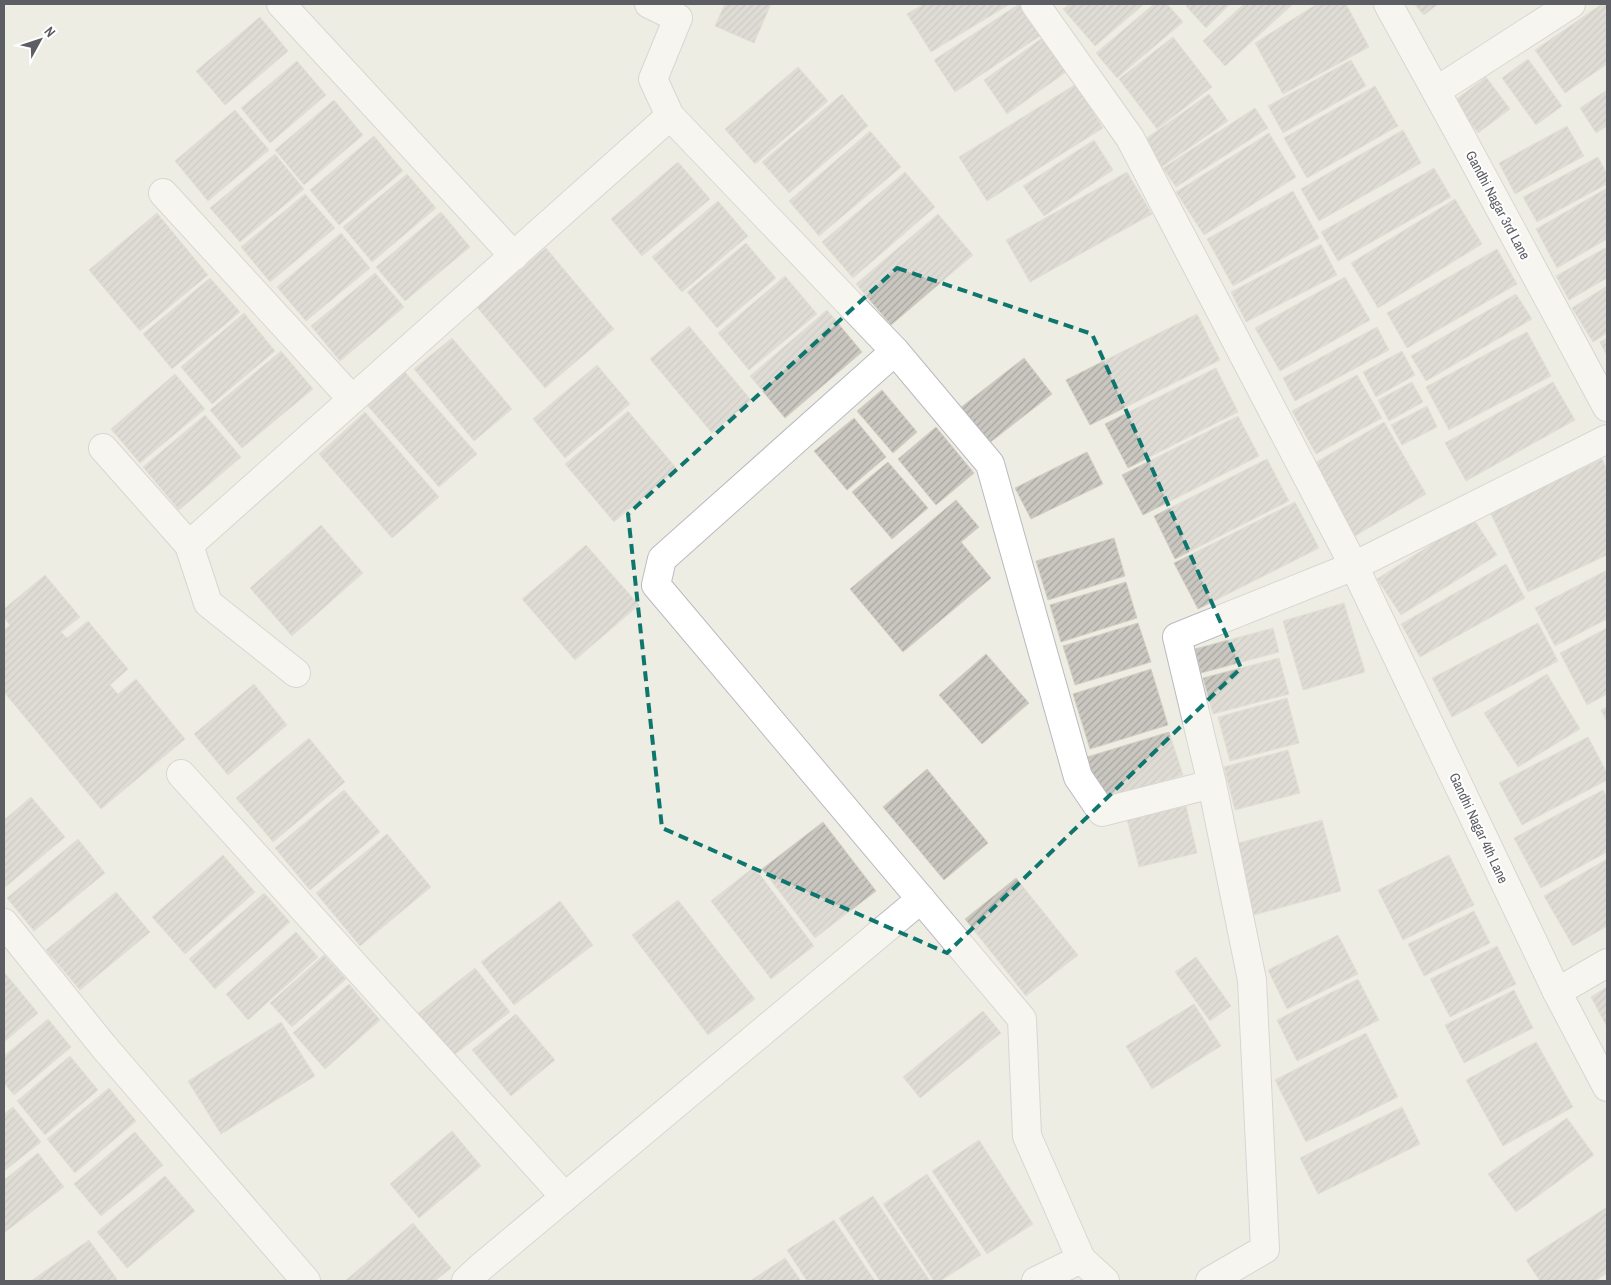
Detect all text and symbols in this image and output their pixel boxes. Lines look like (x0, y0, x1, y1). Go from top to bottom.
north arrow (15, 15, 65, 65)
text: N (40, 23, 60, 41)
street label: Gandhi Nagar 3rd Lane (1462, 148, 1534, 262)
street label: Gandhi Nagar 4th Lane (1445, 770, 1513, 886)

